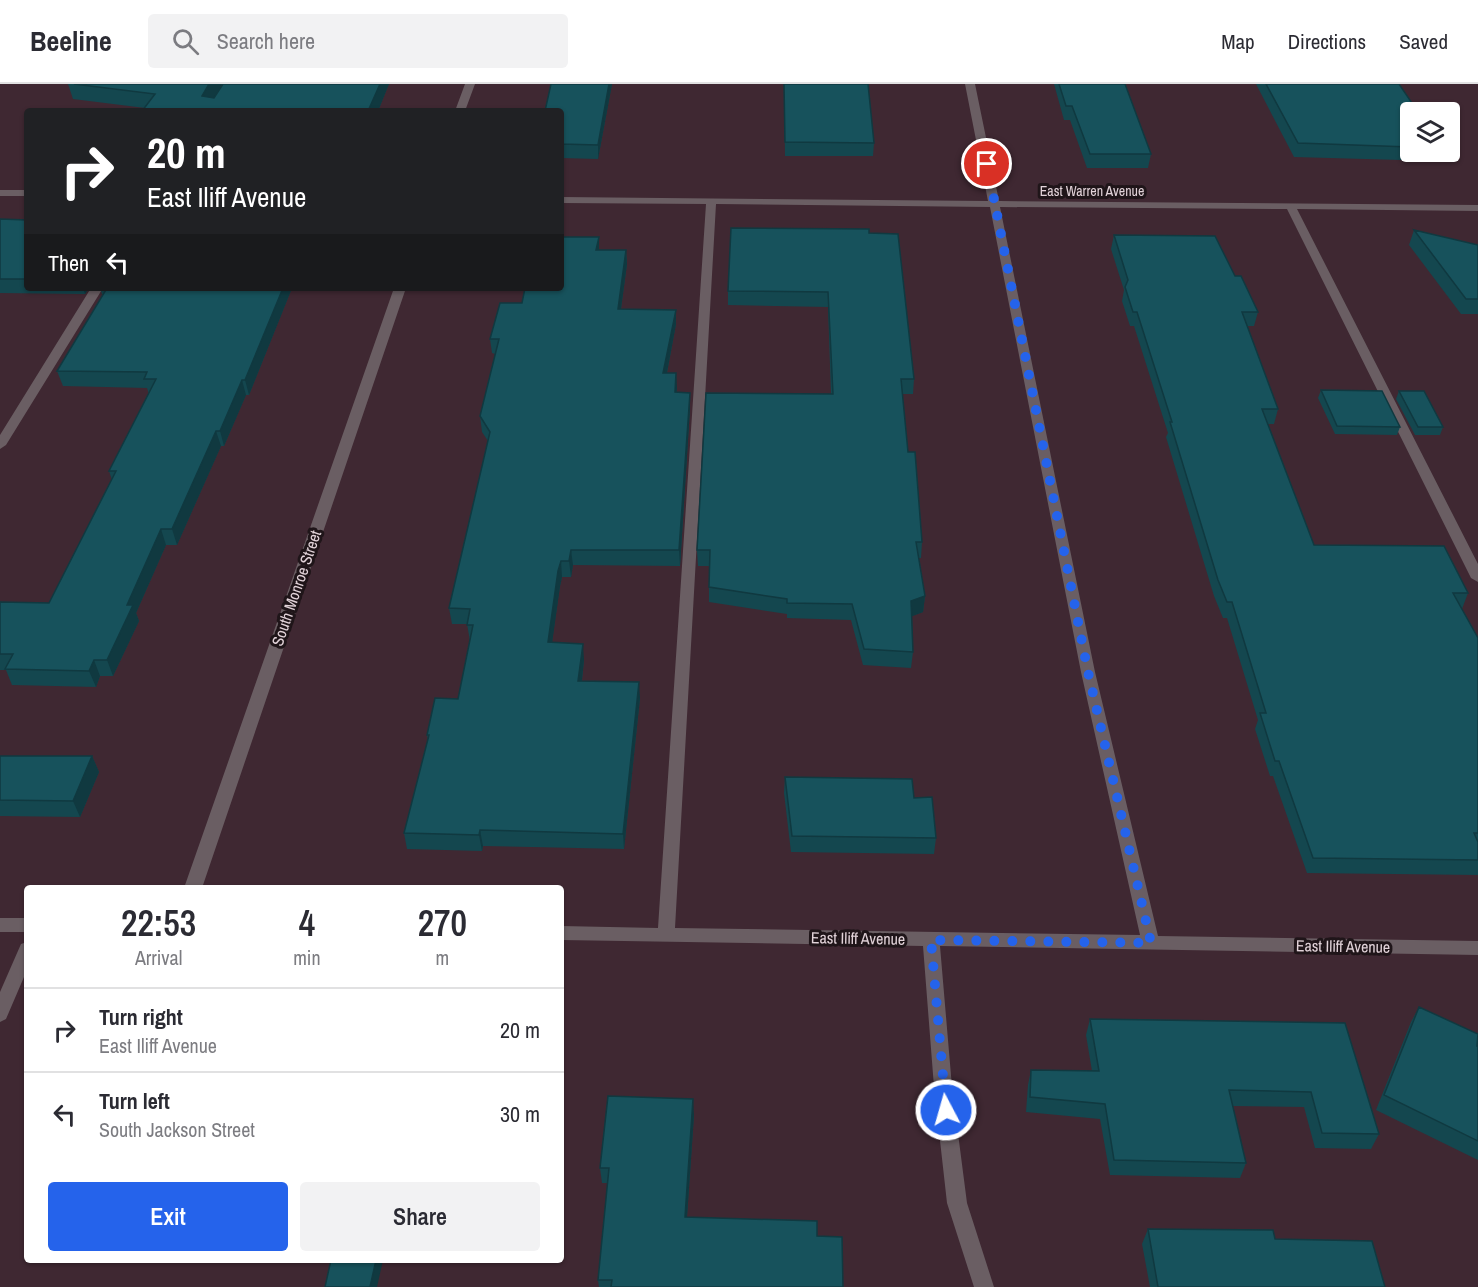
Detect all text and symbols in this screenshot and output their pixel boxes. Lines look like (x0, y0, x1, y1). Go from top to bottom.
search box (148, 14, 568, 68)
text: Beeline (30, 22, 112, 60)
icon: search (169, 25, 202, 58)
text: Search here (217, 26, 315, 56)
text: Map (1221, 27, 1255, 56)
text: Directions (1288, 27, 1366, 56)
text: Saved (1399, 27, 1448, 56)
map controls (1400, 102, 1460, 162)
button: layers (1400, 102, 1460, 162)
text: 20 m (147, 125, 226, 181)
icon: right (48, 132, 126, 210)
pin (961, 138, 1012, 189)
icon: arrive (970, 147, 1003, 180)
text: East Iliff Avenue (147, 179, 306, 215)
street label: East Warren Avenue (1040, 182, 1144, 200)
icon: left (101, 246, 134, 279)
text: Then (48, 248, 89, 278)
street label: South Monroe Street (266, 527, 326, 649)
text: 22:53 (121, 899, 196, 947)
text: 4 (299, 899, 315, 947)
text: 270 (418, 899, 467, 947)
street label: East Iliff Avenue (811, 926, 905, 950)
street label: East Iliff Avenue (1296, 934, 1390, 958)
text: Arrival (135, 944, 182, 971)
text: min (293, 944, 321, 971)
text: m (435, 944, 449, 971)
text: Turn right (99, 1002, 183, 1032)
icon: right (48, 1014, 81, 1047)
text: 20 m (500, 1015, 540, 1045)
text: East Iliff Avenue (99, 1032, 217, 1059)
position arrow (914, 1078, 978, 1142)
text: Turn left (99, 1086, 170, 1116)
icon: left (48, 1098, 81, 1131)
text: 30 m (500, 1099, 540, 1129)
text: South Jackson Street (99, 1116, 255, 1143)
button: Exit (48, 1182, 288, 1251)
button: Share (300, 1182, 540, 1251)

